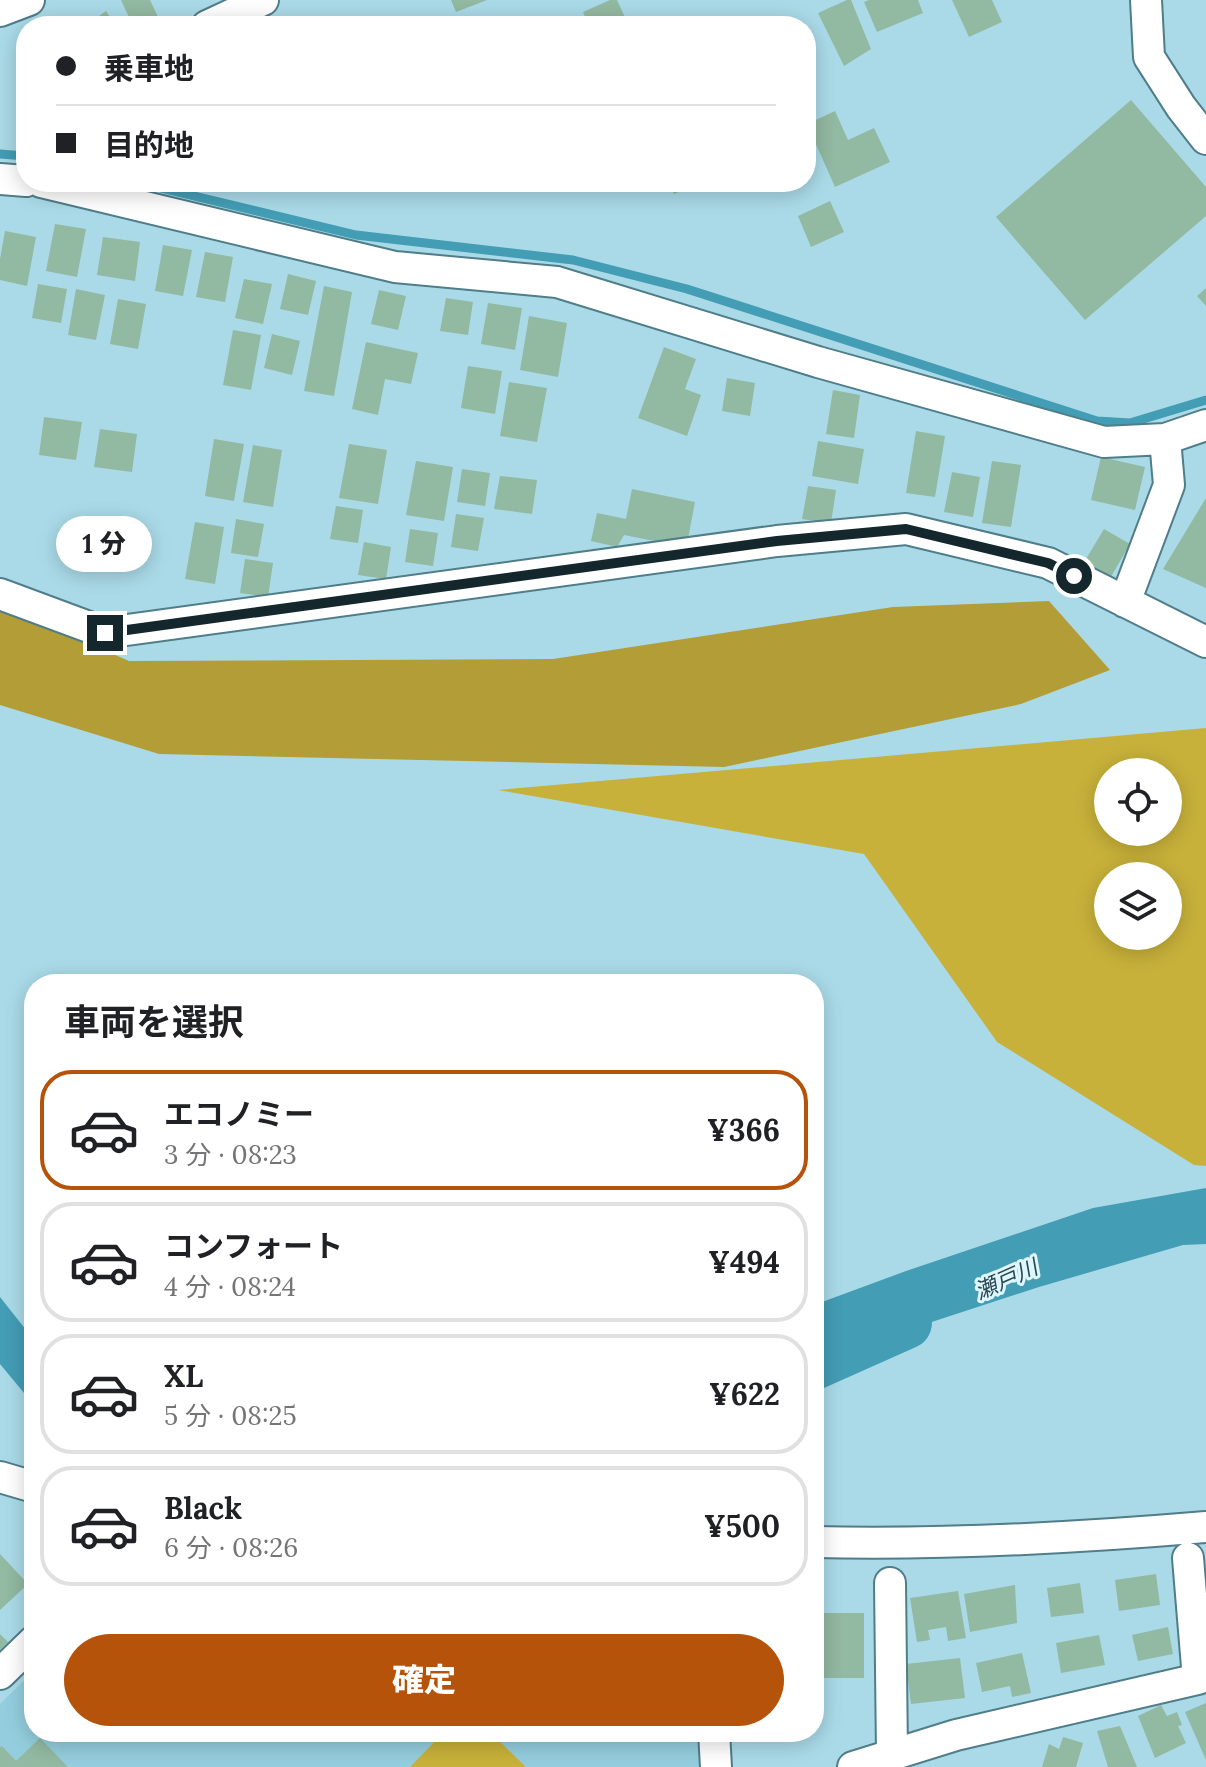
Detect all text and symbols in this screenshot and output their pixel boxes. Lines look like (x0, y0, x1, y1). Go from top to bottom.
text: 乗車地 (104, 49, 194, 87)
text: 目的地 (104, 126, 194, 164)
callout: 1 分 (57, 517, 153, 573)
text: 1 分 (82, 527, 126, 560)
route start (1056, 558, 1092, 594)
route end (87, 615, 123, 651)
map controls (1094, 758, 1182, 950)
button: locate (1094, 758, 1182, 846)
button: layers (1094, 862, 1182, 950)
text: 車両を選択 (64, 999, 244, 1045)
icon: car (68, 1094, 140, 1166)
text: エコノミー (164, 1095, 314, 1133)
text: ¥366 (707, 1111, 780, 1149)
text: 3 分 · 08:23 (164, 1138, 297, 1171)
icon: car (68, 1226, 140, 1298)
text: コンフォート (164, 1227, 343, 1265)
text: ¥494 (708, 1243, 780, 1281)
water label: 瀬戸川 (970, 1252, 1044, 1305)
text: 4 分 · 08:24 (164, 1270, 296, 1303)
text: XL (164, 1357, 203, 1395)
icon: car (68, 1358, 140, 1430)
text: ¥622 (709, 1375, 780, 1413)
text: 5 分 · 08:25 (164, 1399, 297, 1432)
text: Black (164, 1489, 242, 1527)
icon: car (68, 1490, 140, 1562)
text: ¥500 (704, 1507, 780, 1545)
text: 6 分 · 08:26 (164, 1531, 298, 1564)
button: 確定 (64, 1634, 784, 1726)

